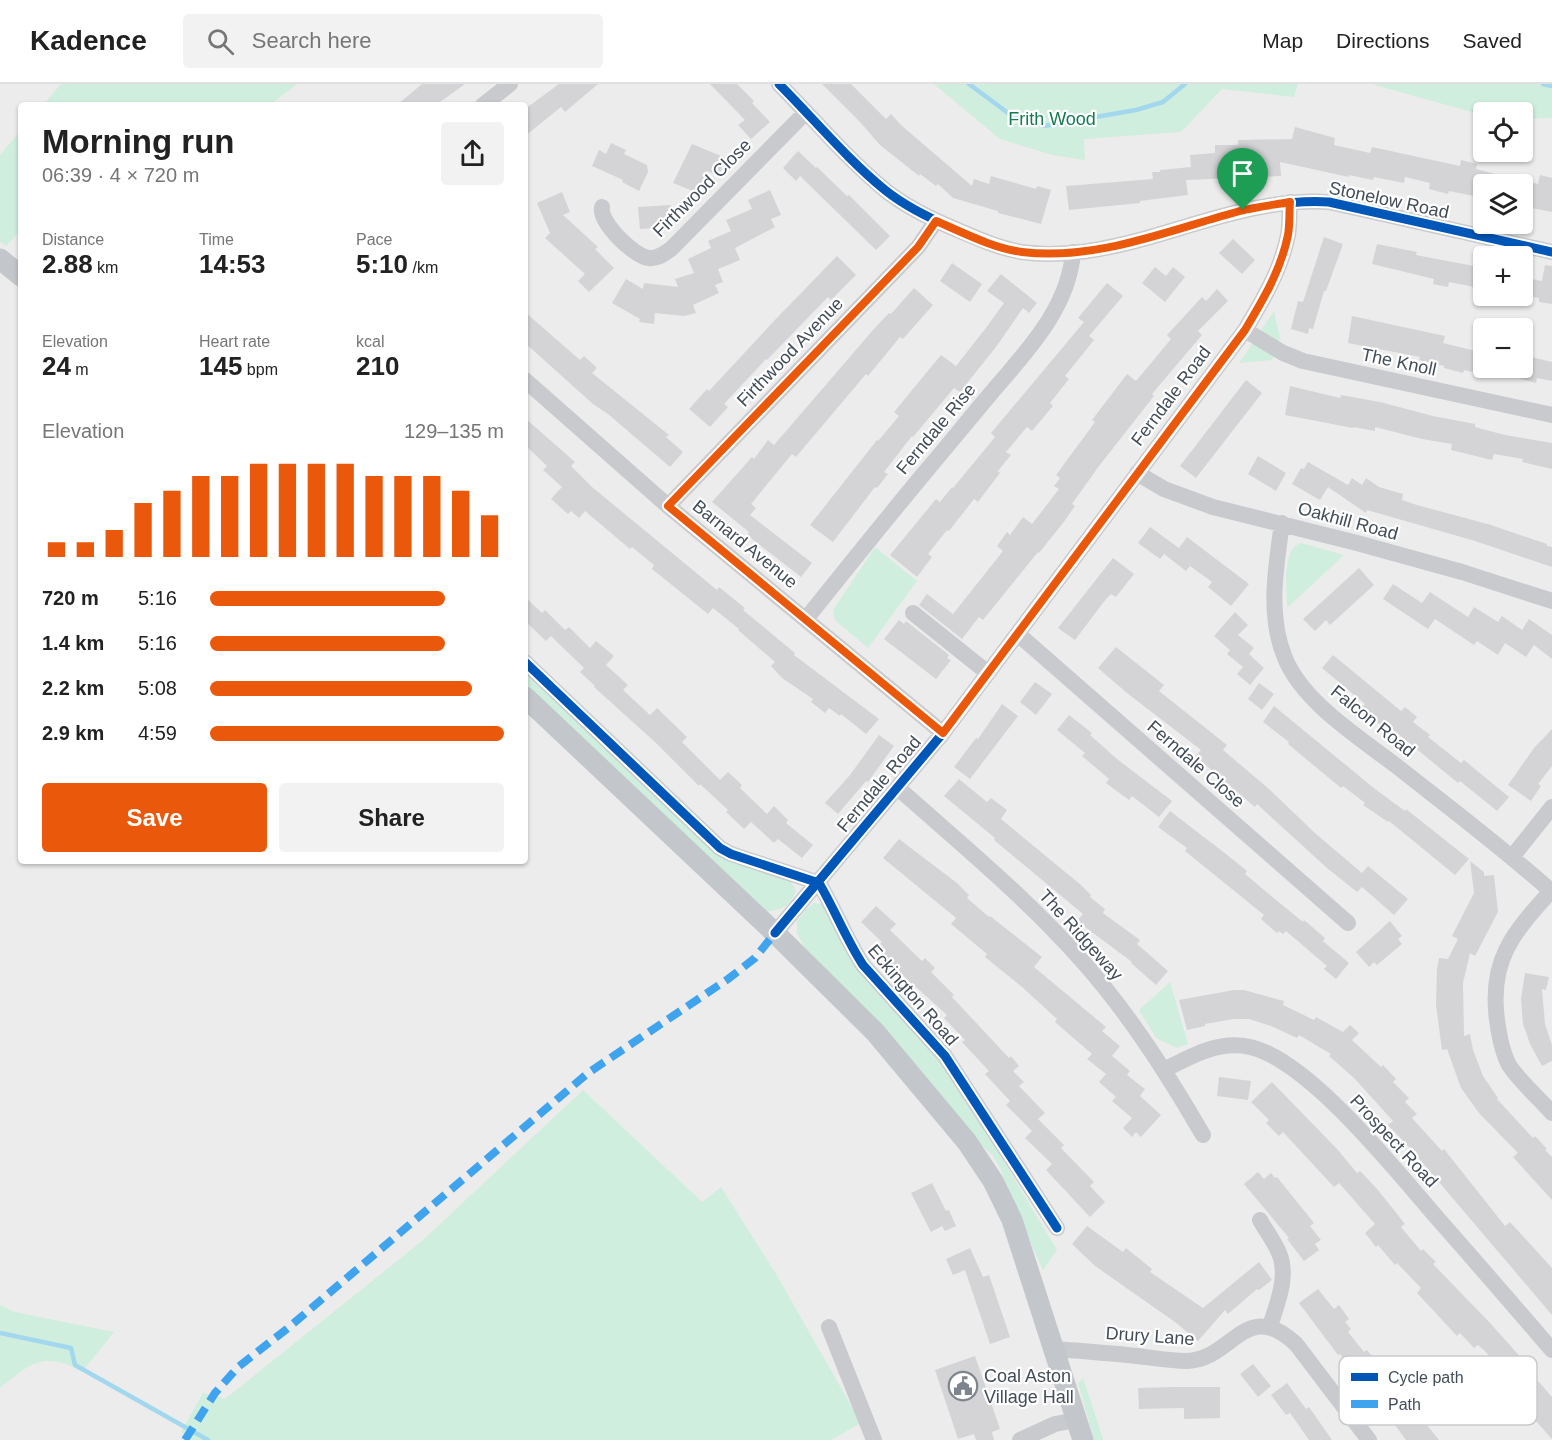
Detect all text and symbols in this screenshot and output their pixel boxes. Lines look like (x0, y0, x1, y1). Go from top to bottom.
search box (183, 14, 603, 68)
text: Kadence (30, 25, 147, 56)
icon: search (204, 25, 237, 58)
text: Search here (252, 28, 372, 53)
text: Map (1262, 29, 1303, 52)
text: Directions (1336, 29, 1429, 52)
text: Saved (1462, 29, 1522, 52)
map controls (1473, 102, 1533, 378)
button: locate (1473, 102, 1533, 162)
park label: Frith Wood (1008, 109, 1096, 129)
button: share (441, 122, 504, 185)
text: Morning run (42, 123, 234, 160)
street label: Firthwood Close (649, 135, 755, 241)
pin (1217, 148, 1268, 210)
icon: arrive (1226, 157, 1259, 190)
text: 06:39 · 4 × 720 m (42, 164, 199, 186)
button: layers (1473, 174, 1533, 234)
street label: Stonelow Road (1327, 178, 1451, 222)
text: Distance (42, 231, 104, 248)
text: Time (199, 231, 234, 248)
text: Pace (356, 231, 392, 248)
button: + (1473, 246, 1533, 306)
text: 2.88 (42, 249, 93, 279)
text: 14:53 (199, 249, 266, 279)
text: 5:10 (356, 249, 408, 279)
text: km (93, 259, 118, 276)
text: /km (408, 259, 438, 276)
street label: Firthwood Avenue (733, 293, 847, 411)
button: − (1473, 318, 1533, 378)
text: Elevation (42, 333, 108, 350)
text: Heart rate (199, 333, 270, 350)
text: kcal (356, 333, 384, 350)
street label: Ferndale Road (1127, 342, 1215, 450)
street label: The Knoll (1360, 344, 1438, 380)
text: 24 (42, 351, 71, 381)
text: 145 (199, 351, 242, 381)
text: 210 (356, 351, 399, 381)
text: m (71, 361, 89, 378)
text: bpm (242, 361, 278, 378)
street label: Ferndale Rise (892, 380, 980, 478)
text: Elevation (42, 420, 124, 442)
text: 129–135 m (404, 420, 504, 442)
street label: Barnard Avenue (689, 496, 801, 592)
street label: Oakhill Road (1296, 498, 1400, 544)
text: 720 m (42, 587, 99, 609)
text: 5:16 (138, 587, 177, 609)
text: 1.4 km (42, 632, 104, 654)
text: 5:16 (138, 632, 177, 654)
text: 2.2 km (42, 677, 104, 699)
text: 5:08 (138, 677, 177, 699)
street label: Falcon Road (1327, 681, 1419, 761)
street label: Ferndale Close (1143, 716, 1249, 812)
text: 2.9 km (42, 722, 104, 744)
text: 4:59 (138, 722, 177, 744)
street label: Ferndale Road (833, 732, 925, 836)
button: Save (42, 783, 267, 852)
button: Share (279, 783, 504, 852)
street label: The Ridgeway (1035, 886, 1127, 984)
street label: Eckington Road (864, 940, 962, 1050)
street label: Prospect Road (1346, 1091, 1442, 1191)
street label: Drury Lane (1105, 1323, 1195, 1349)
legend (1339, 1356, 1537, 1425)
place label: Coal Aston Village Hall (984, 1366, 1074, 1407)
text: Cycle path (1388, 1369, 1464, 1386)
public building icon: Coal Aston Village Hall (947, 1370, 979, 1402)
text: Path (1388, 1396, 1421, 1413)

